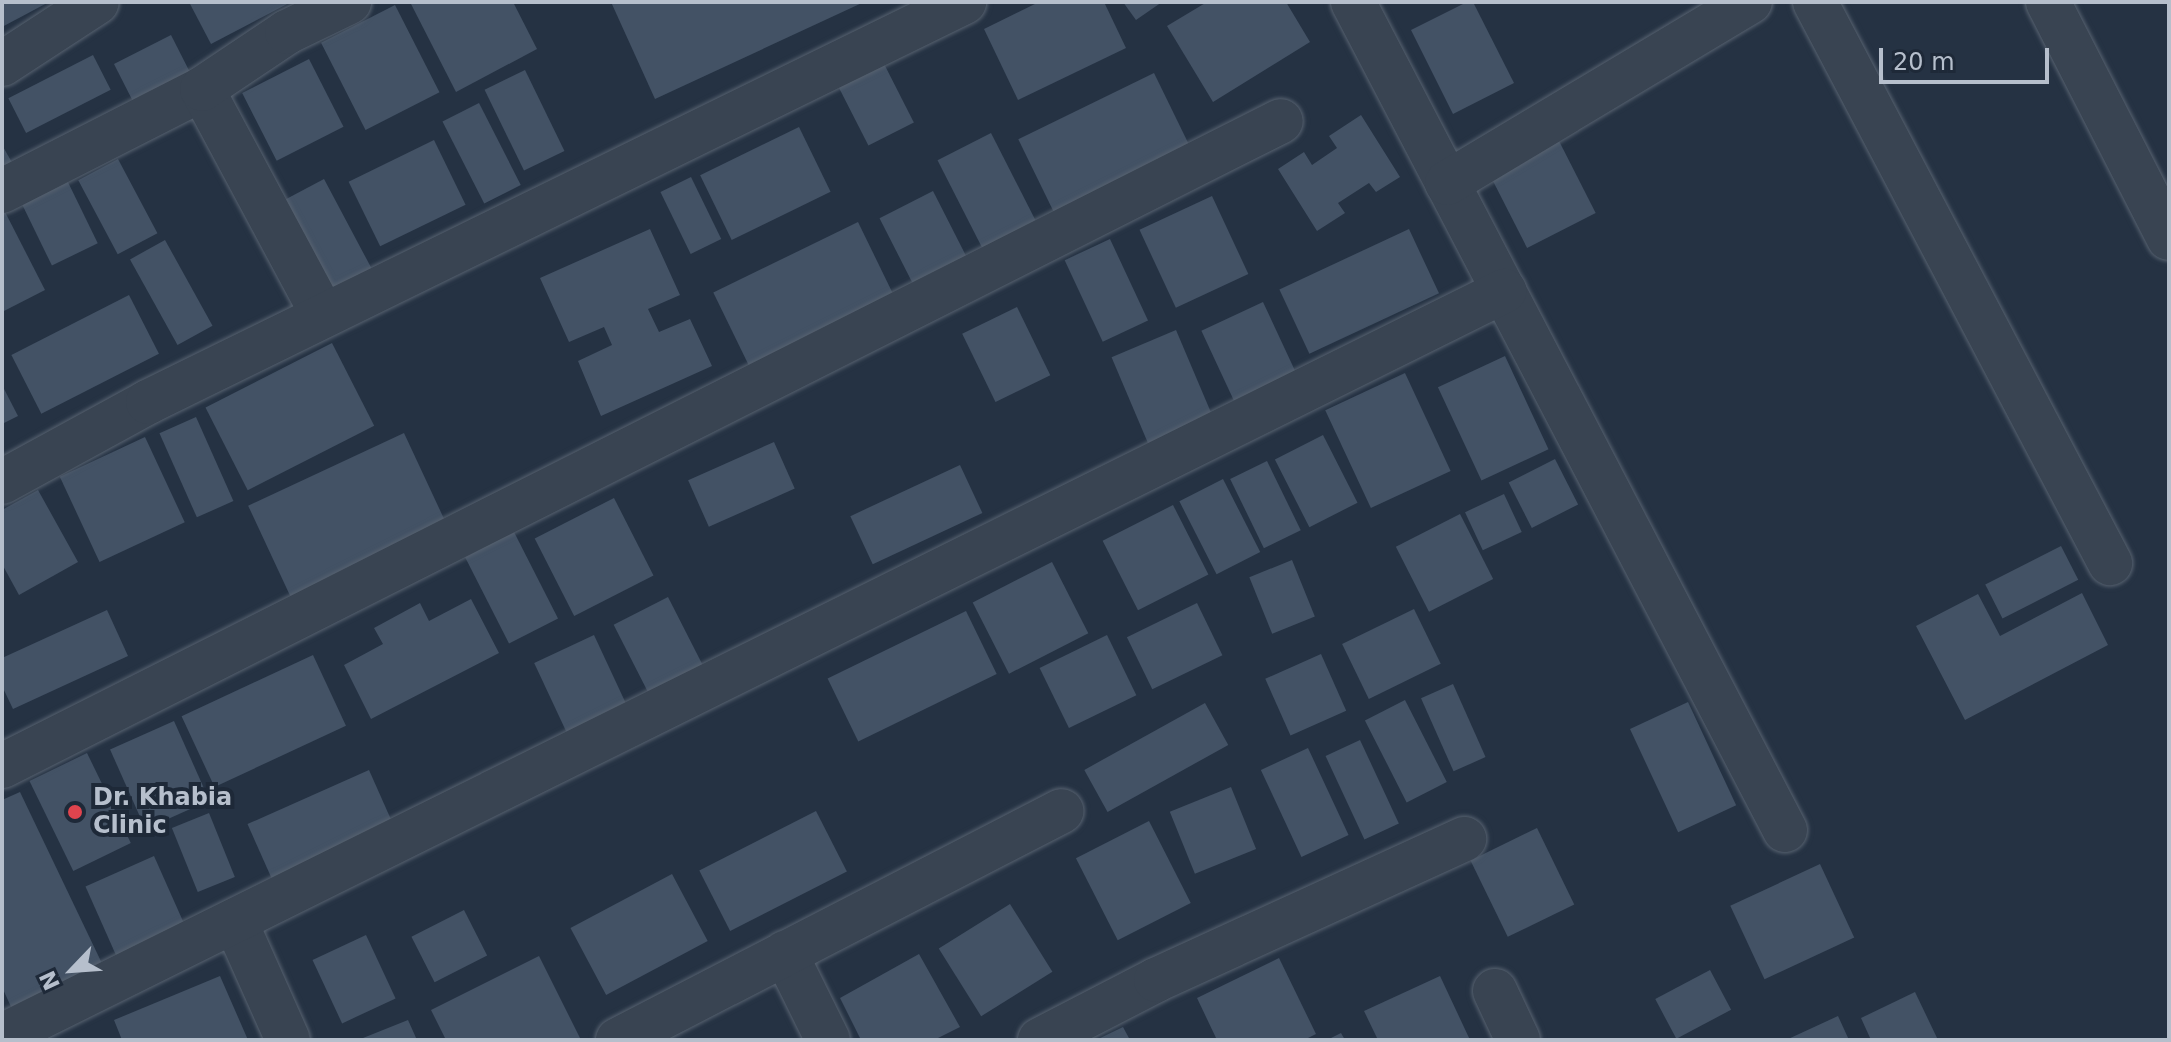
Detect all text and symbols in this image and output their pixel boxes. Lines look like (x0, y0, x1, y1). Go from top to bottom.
scale bar (1883, 32, 2053, 82)
text: 20 m (1893, 48, 1955, 76)
place label: Dr. Khabia Clinic (93, 784, 232, 840)
marker: Dr. Khabia Clinic (64, 801, 86, 823)
north arrow (32, 930, 112, 1010)
text: N (35, 967, 65, 994)

